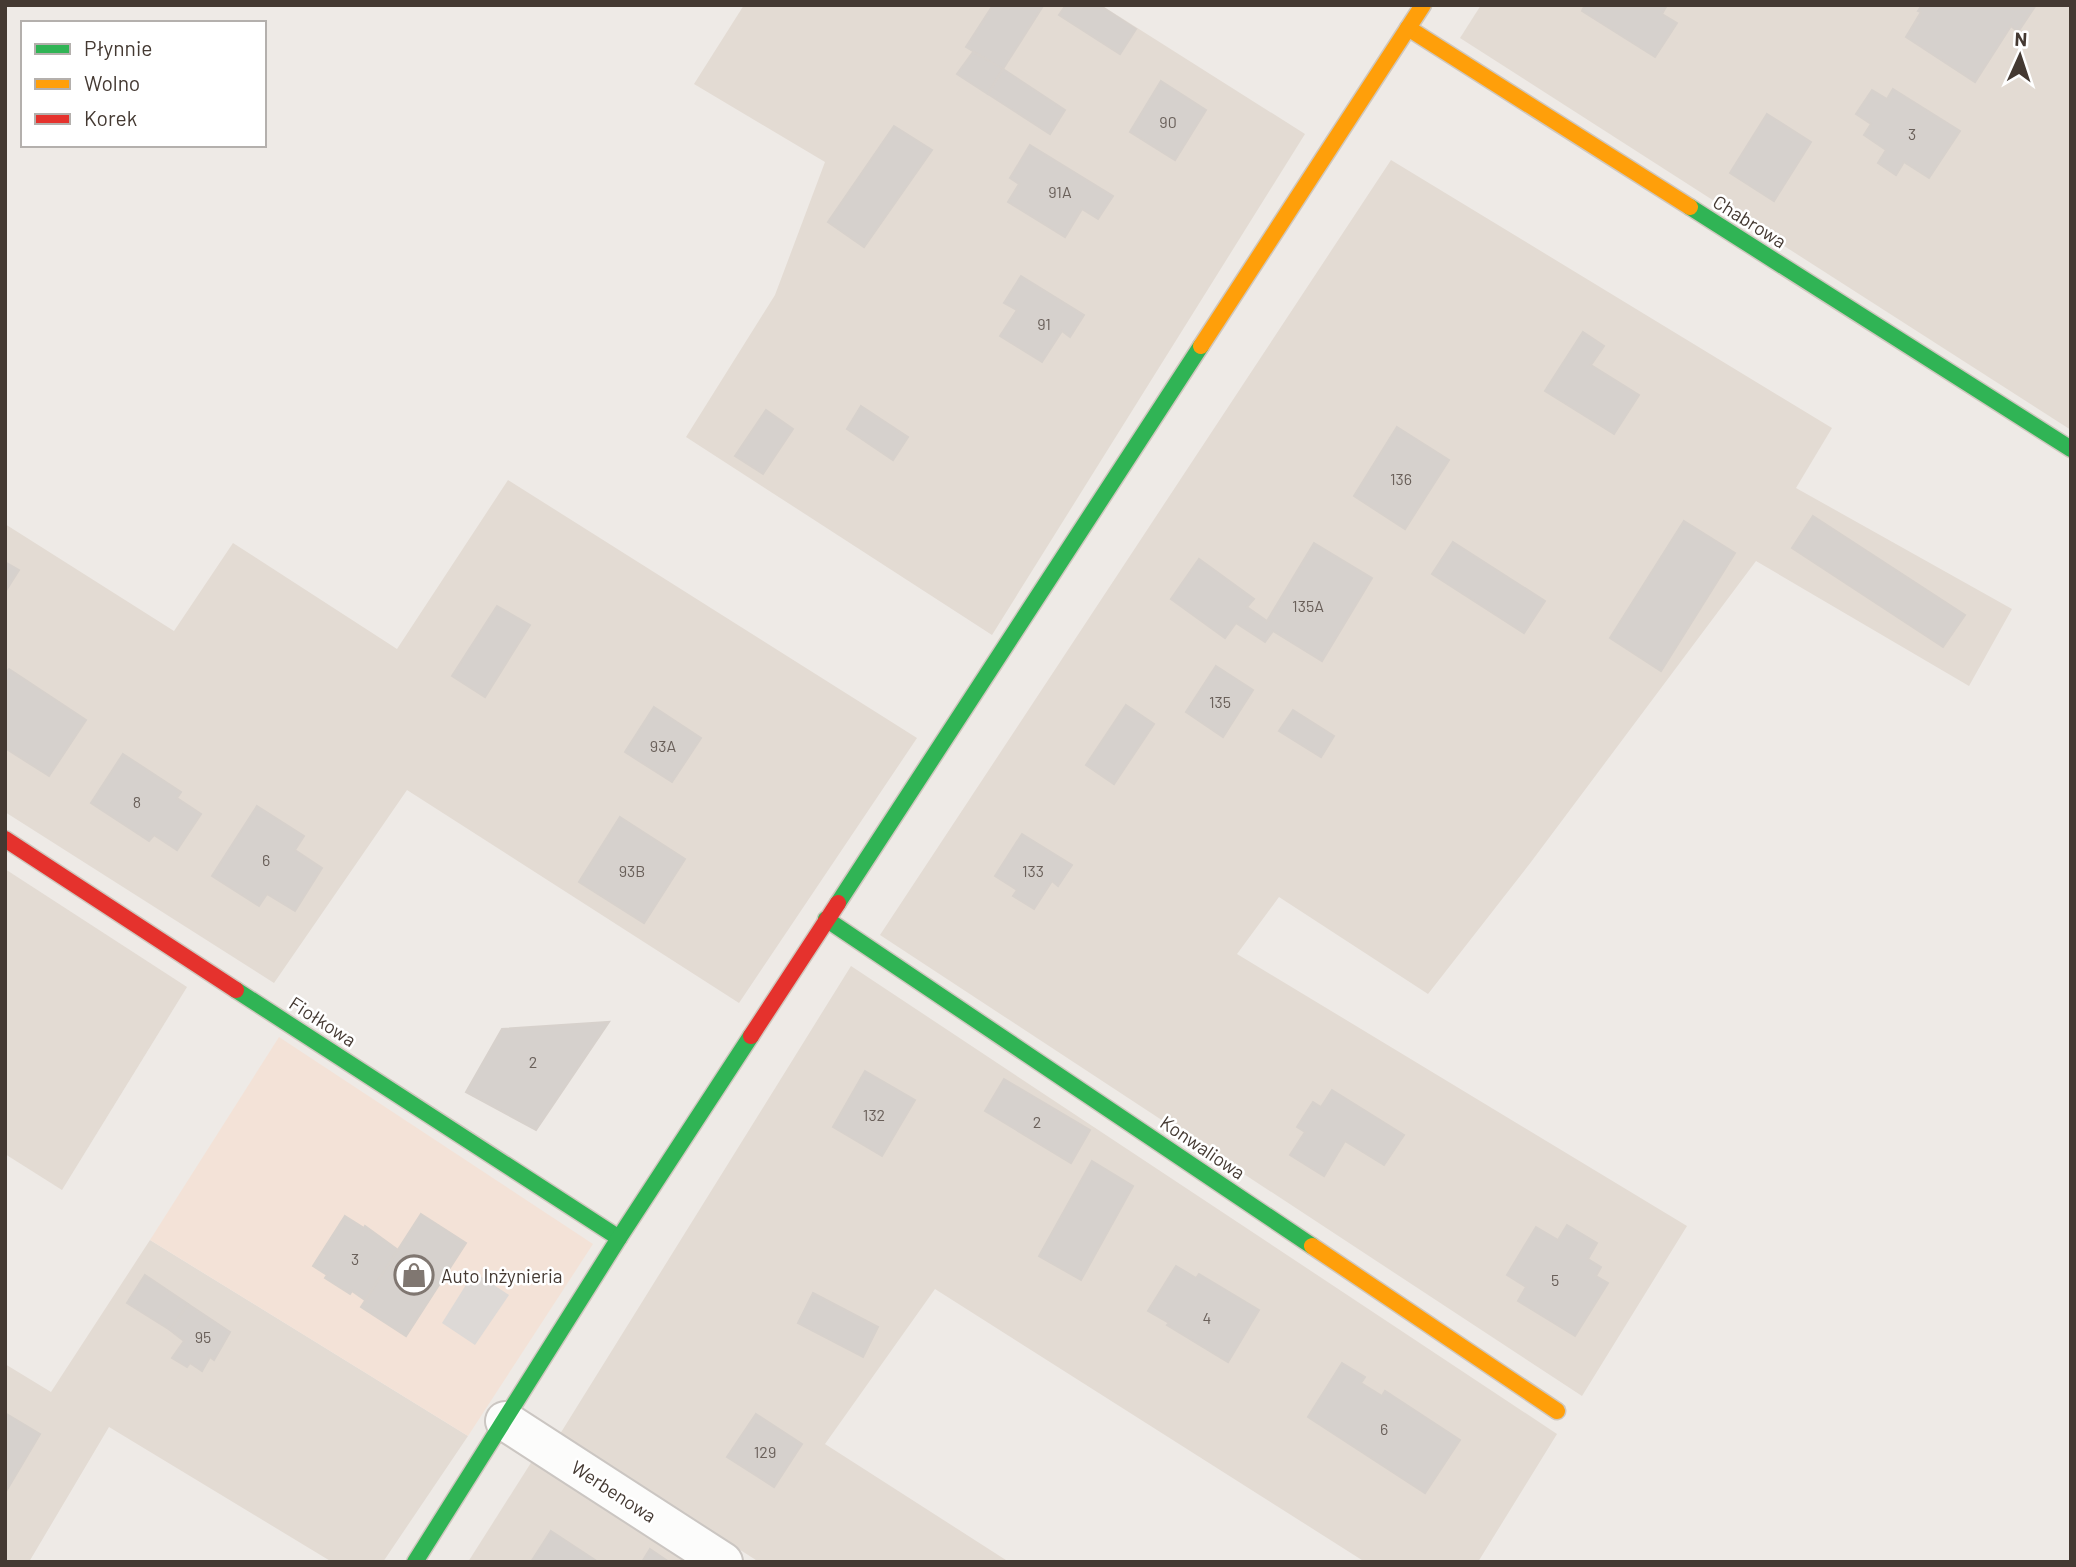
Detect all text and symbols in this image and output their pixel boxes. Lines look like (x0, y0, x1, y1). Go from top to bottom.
legend (21, 21, 266, 147)
north arrow (1985, 21, 2055, 91)
text: N (2014, 27, 2028, 50)
text: Płynnie (84, 35, 152, 60)
text: Wolno (84, 70, 140, 95)
text: Korek (84, 105, 137, 130)
house number: 90 (1159, 112, 1177, 131)
house number: 3 (1908, 124, 1916, 143)
house number: 91A (1048, 182, 1072, 201)
street label: Chabrowa (1709, 190, 1791, 252)
house number: 91 (1037, 314, 1051, 333)
house number: 136 (1390, 469, 1412, 488)
house number: 135A (1292, 596, 1324, 615)
house number: 135 (1209, 692, 1231, 711)
house number: 93A (650, 736, 676, 755)
house number: 8 (133, 792, 141, 811)
house number: 6 (262, 850, 270, 869)
house number: 93B (619, 861, 645, 880)
house number: 133 (1022, 861, 1044, 880)
street label: Fiołkowa (285, 991, 361, 1051)
house number: 2 (529, 1052, 537, 1071)
house number: 132 (863, 1105, 885, 1124)
street label: Konwaliowa (1156, 1110, 1250, 1184)
house number: 2 (1033, 1112, 1041, 1131)
house number: 3 (351, 1249, 359, 1268)
shop icon: Auto Inżynieria (393, 1254, 435, 1296)
place label: Auto Inżynieria (441, 1264, 563, 1287)
house number: 5 (1551, 1270, 1559, 1289)
house number: 4 (1203, 1308, 1211, 1327)
house number: 95 (195, 1327, 211, 1346)
house number: 6 (1380, 1419, 1388, 1438)
house number: 129 (754, 1442, 776, 1461)
street label: Werbenowa (567, 1455, 661, 1527)

